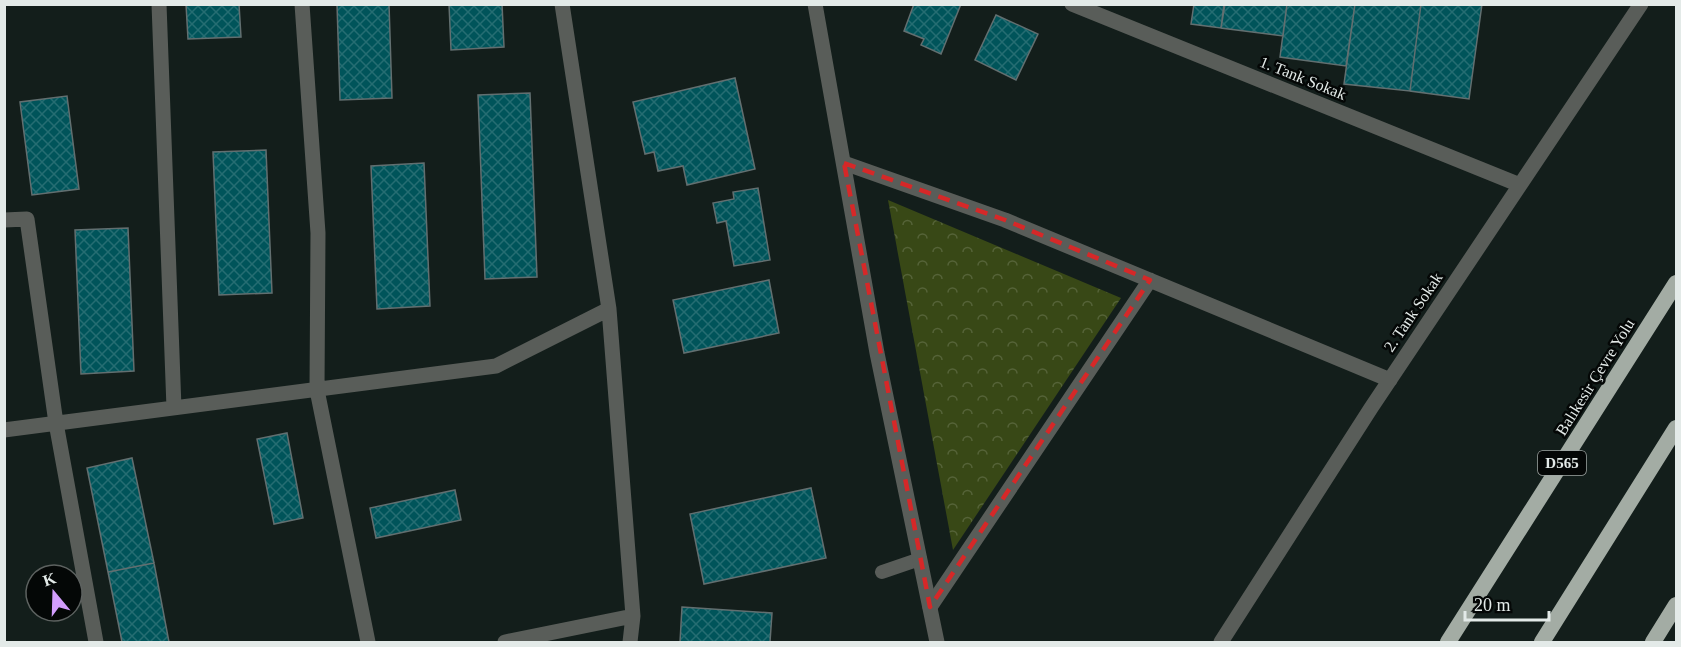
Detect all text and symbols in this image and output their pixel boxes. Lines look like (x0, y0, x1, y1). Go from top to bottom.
street label: 1. Tank Sokak (1257, 53, 1349, 103)
street label: 2. Tank Sokak (1380, 269, 1446, 355)
street label: Balıkesir Çevre Yolu (1552, 316, 1639, 439)
road number: D565 (1538, 451, 1586, 475)
north arrow (24, 563, 84, 623)
text: K (41, 569, 58, 589)
scale bar (1465, 584, 1549, 622)
text: 20 m (1474, 595, 1511, 615)

